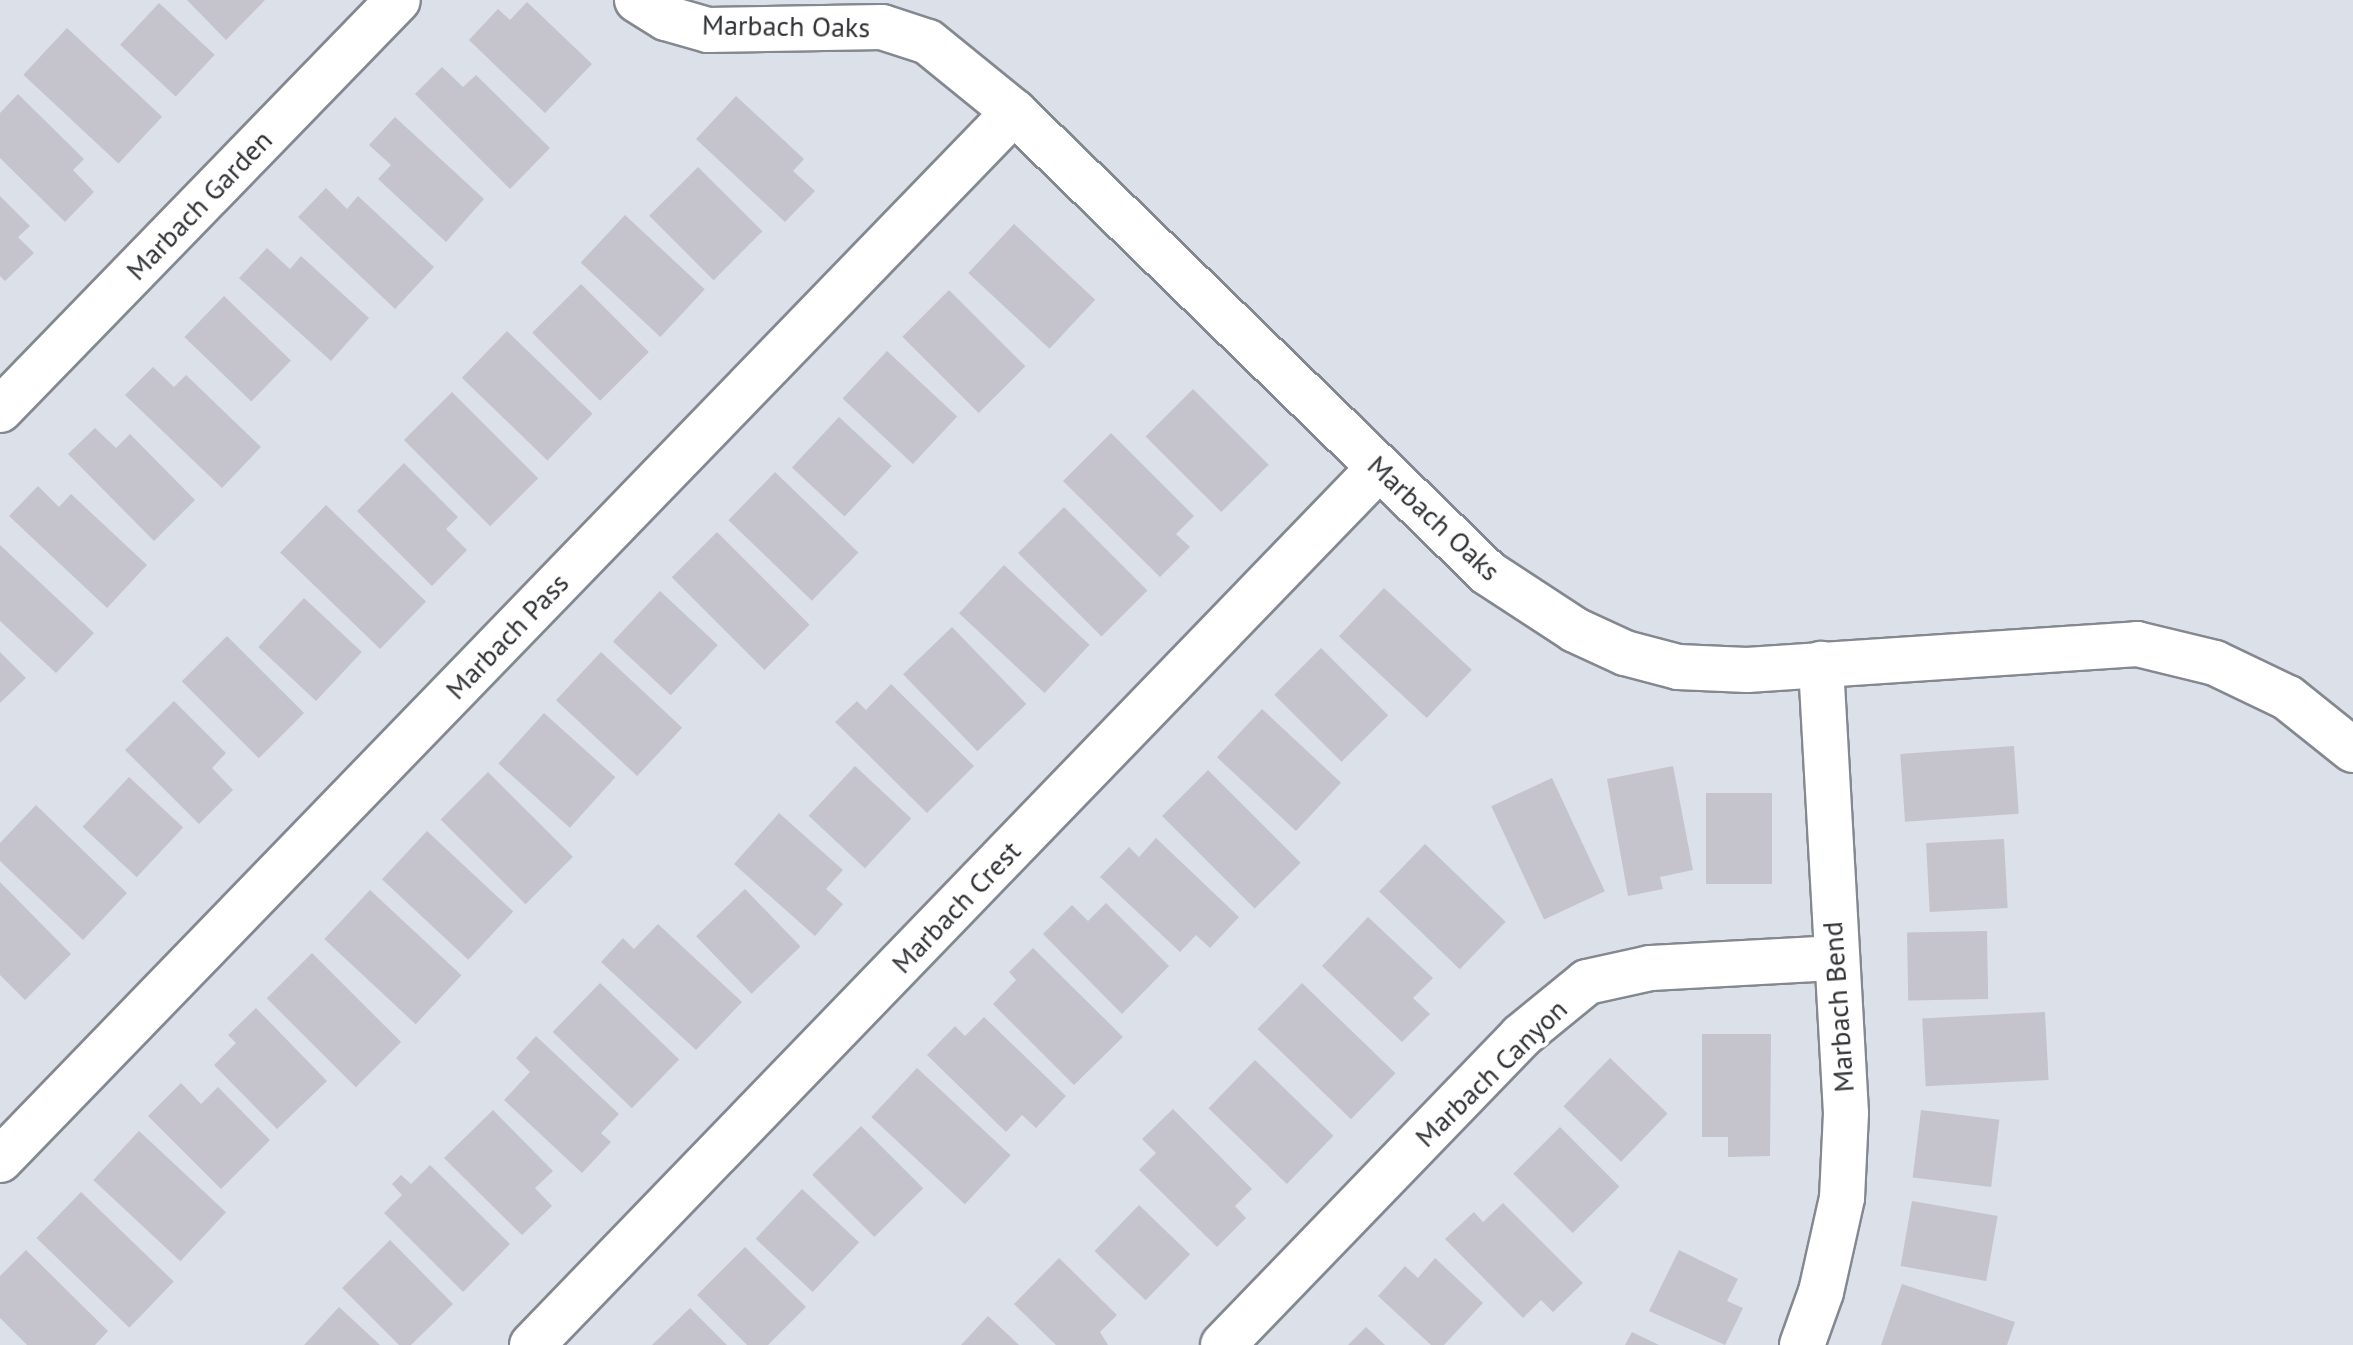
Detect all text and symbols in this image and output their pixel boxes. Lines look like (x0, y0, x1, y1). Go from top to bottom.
street label: Marbach Oaks (702, 8, 870, 44)
street label: Marbach Garden (119, 123, 279, 287)
street label: Marbach Oaks (1361, 448, 1507, 588)
street label: Marbach Pass (439, 566, 575, 706)
street label: Marbach Crest (885, 834, 1027, 980)
street label: Marbach Bend (1815, 921, 1861, 1093)
street label: Marbach Canyon (1408, 992, 1574, 1154)

